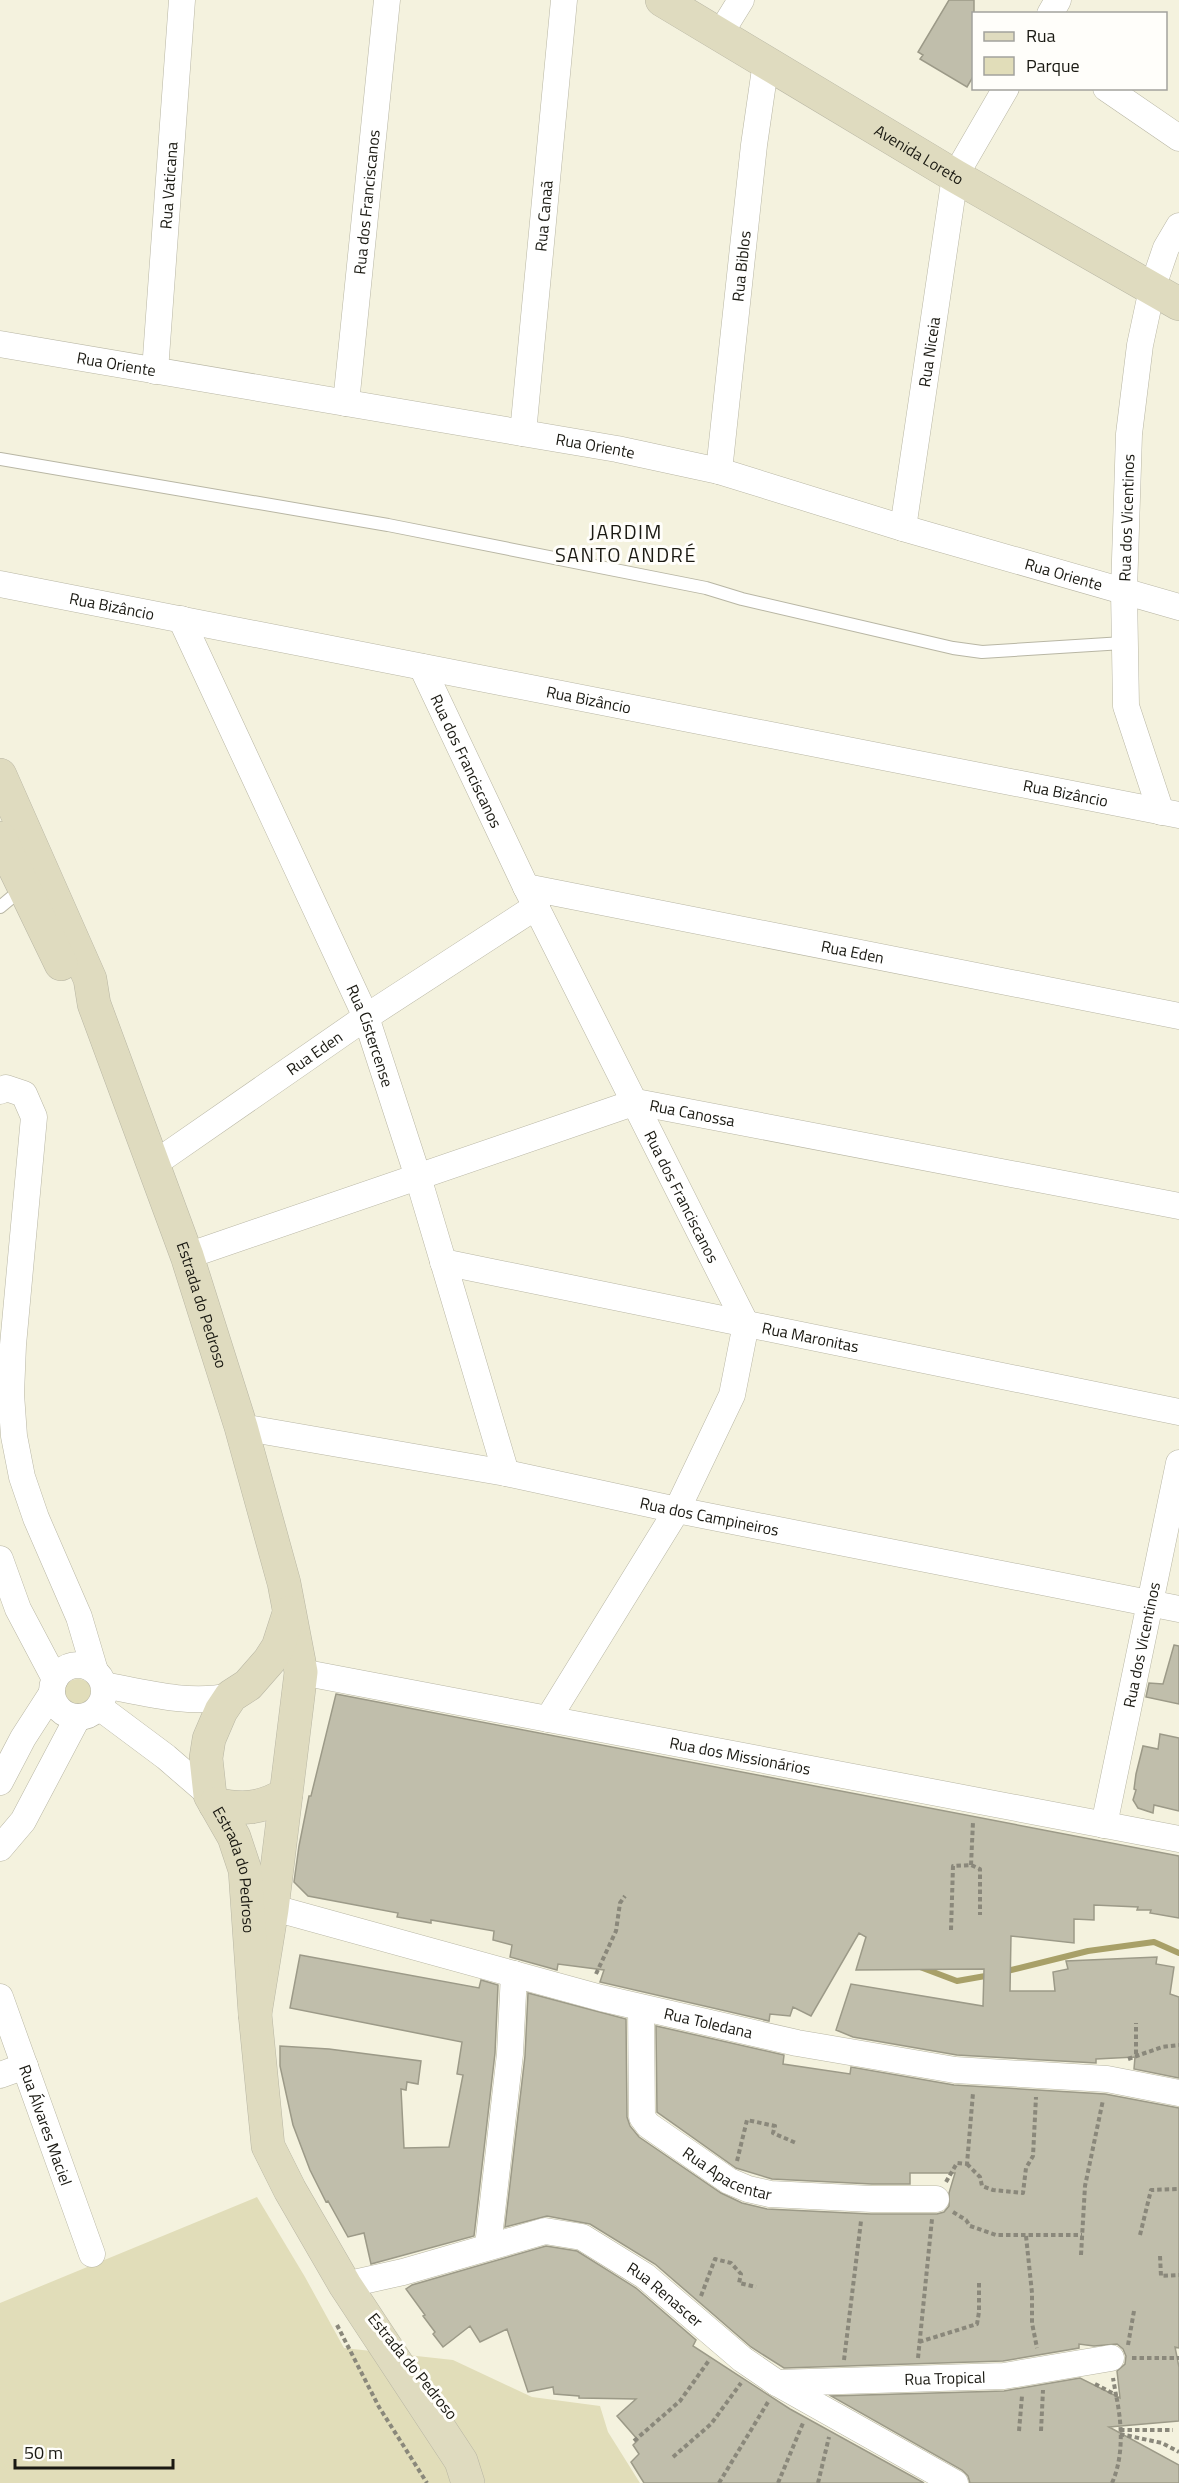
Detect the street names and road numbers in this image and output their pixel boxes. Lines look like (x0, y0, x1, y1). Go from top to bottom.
street label: Avenida Loreto (870, 118, 968, 191)
street label: Rua dos Franciscanos (347, 128, 386, 276)
street label: Rua Vaticana (153, 141, 184, 230)
street label: Rua Canaã (528, 179, 559, 253)
street label: Rua Biblos (725, 229, 757, 303)
street label: Rua Niceia (912, 315, 946, 389)
street label: Rua Oriente (75, 345, 158, 382)
street label: Rua Oriente (554, 427, 637, 465)
street label: Rua dos Vicentinos (1112, 453, 1140, 582)
street label: Rua Oriente (1022, 551, 1105, 597)
street label: Rua Bizâncio (67, 586, 156, 626)
street label: Rua Bizâncio (544, 679, 633, 719)
street label: Rua dos Franciscanos (425, 690, 508, 832)
street label: Rua Bizâncio (1021, 773, 1110, 813)
street label: Rua Eden (819, 934, 886, 969)
street label: Rua Cistercense (340, 980, 400, 1090)
street label: Rua Eden (281, 1025, 347, 1081)
street label: Rua Canossa (648, 1093, 737, 1133)
street label: Rua dos Franciscanos (638, 1126, 725, 1267)
street label: Estrada do Pedroso (171, 1238, 234, 1371)
street label: Rua Maronitas (760, 1315, 861, 1358)
street label: Rua dos Campineiros (638, 1490, 781, 1542)
street label: Rua dos Vicentinos (1117, 1580, 1166, 1710)
street label: Rua dos Missionários (668, 1730, 813, 1781)
street label: Estrada do Pedroso (207, 1802, 261, 1934)
street label: Rua Toledana (662, 2001, 755, 2044)
street label: Rua Álvares Maciel (13, 2061, 79, 2189)
street label: Rua Apacentar (678, 2141, 775, 2206)
street label: Rua Renascer (623, 2256, 709, 2333)
street label: Estrada do Pedroso (362, 2307, 464, 2425)
street label: Rua Tropical (904, 2365, 986, 2391)

